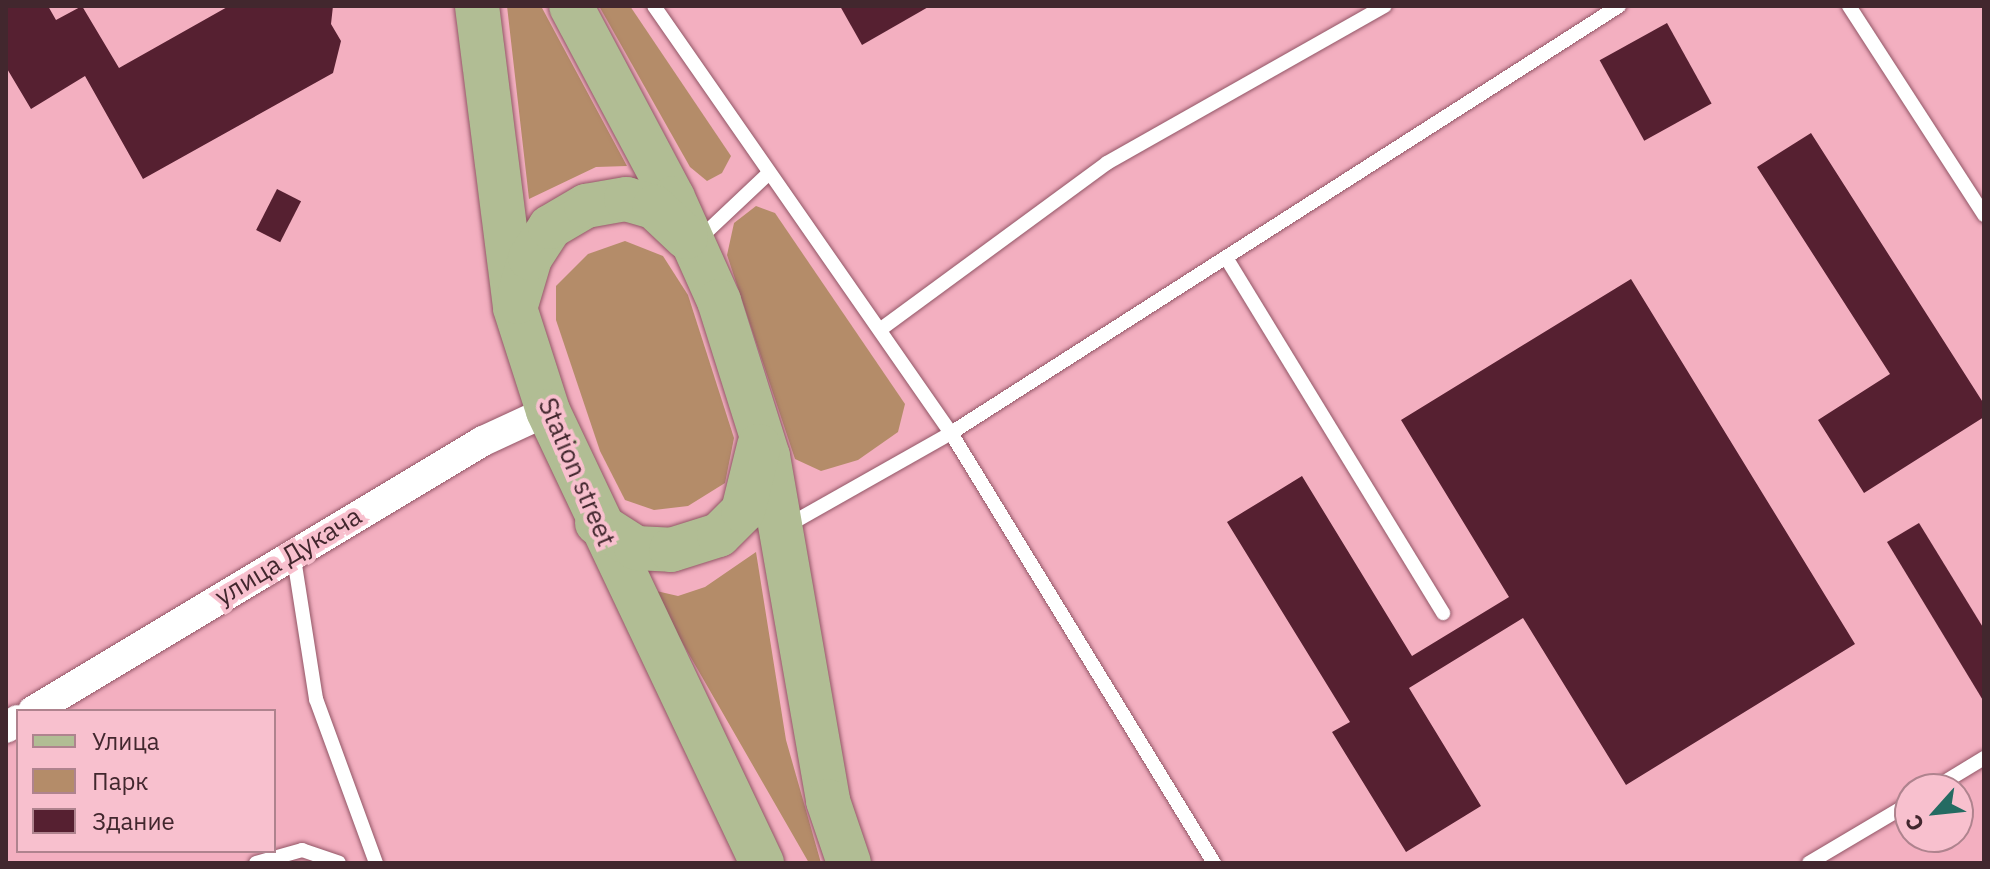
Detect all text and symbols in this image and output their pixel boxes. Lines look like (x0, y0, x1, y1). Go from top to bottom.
street label: Station street (532, 393, 622, 551)
street label: улица Дукача (209, 500, 367, 612)
legend (16, 709, 276, 853)
text: Улица (92, 725, 160, 757)
text: Парк (92, 765, 149, 797)
north arrow (1894, 773, 1974, 853)
text: Здание (92, 805, 175, 837)
text: С (1898, 810, 1930, 836)

